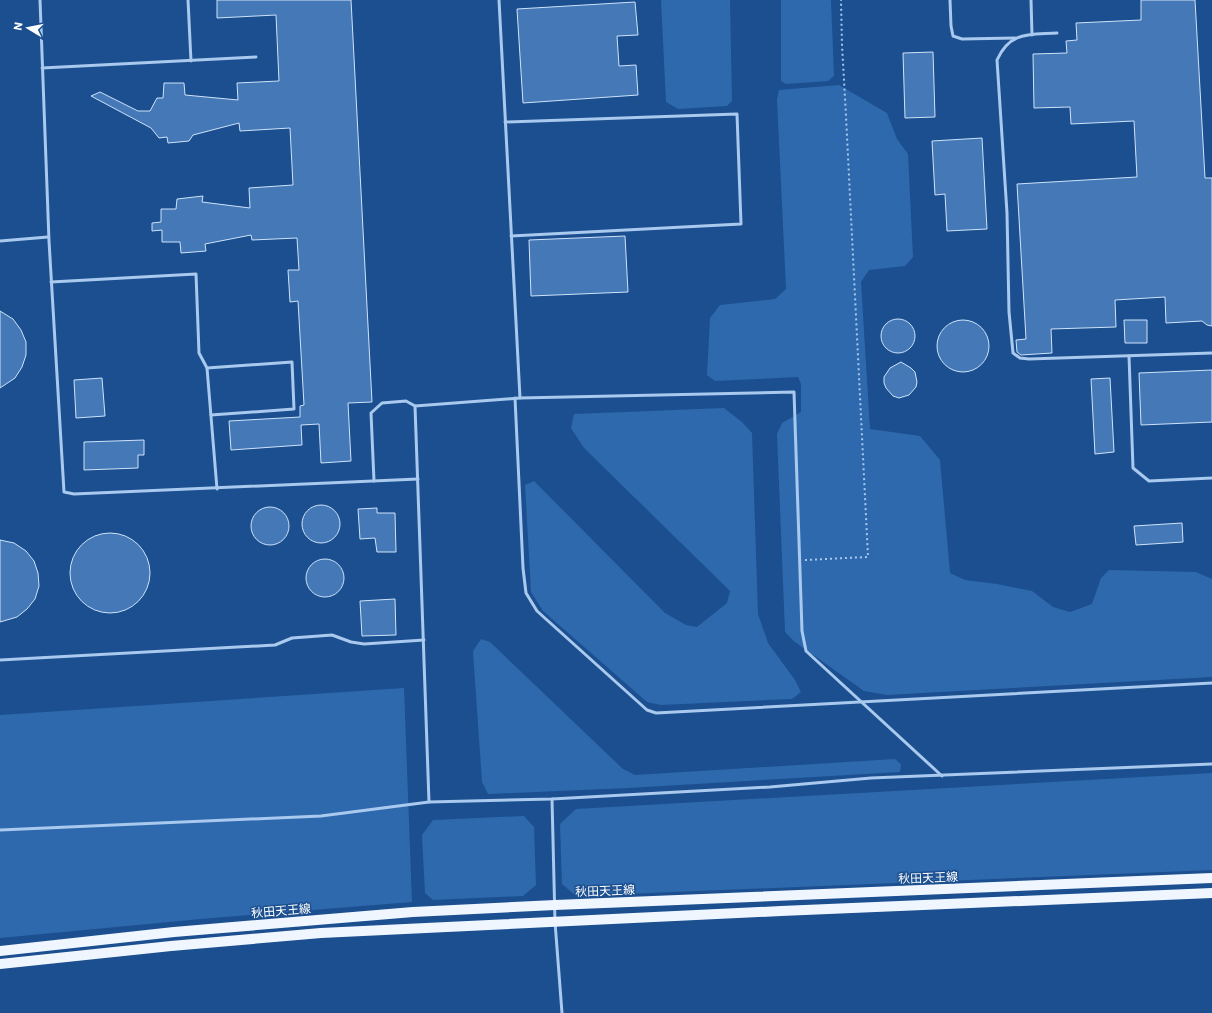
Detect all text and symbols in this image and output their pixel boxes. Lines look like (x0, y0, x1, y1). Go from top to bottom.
north arrow (8, 8, 48, 48)
text: N (11, 21, 25, 31)
street label: 秋田天王線 (898, 869, 958, 885)
street label: 秋田天王線 (575, 882, 635, 898)
street label: 秋田天王線 (250, 900, 312, 920)

